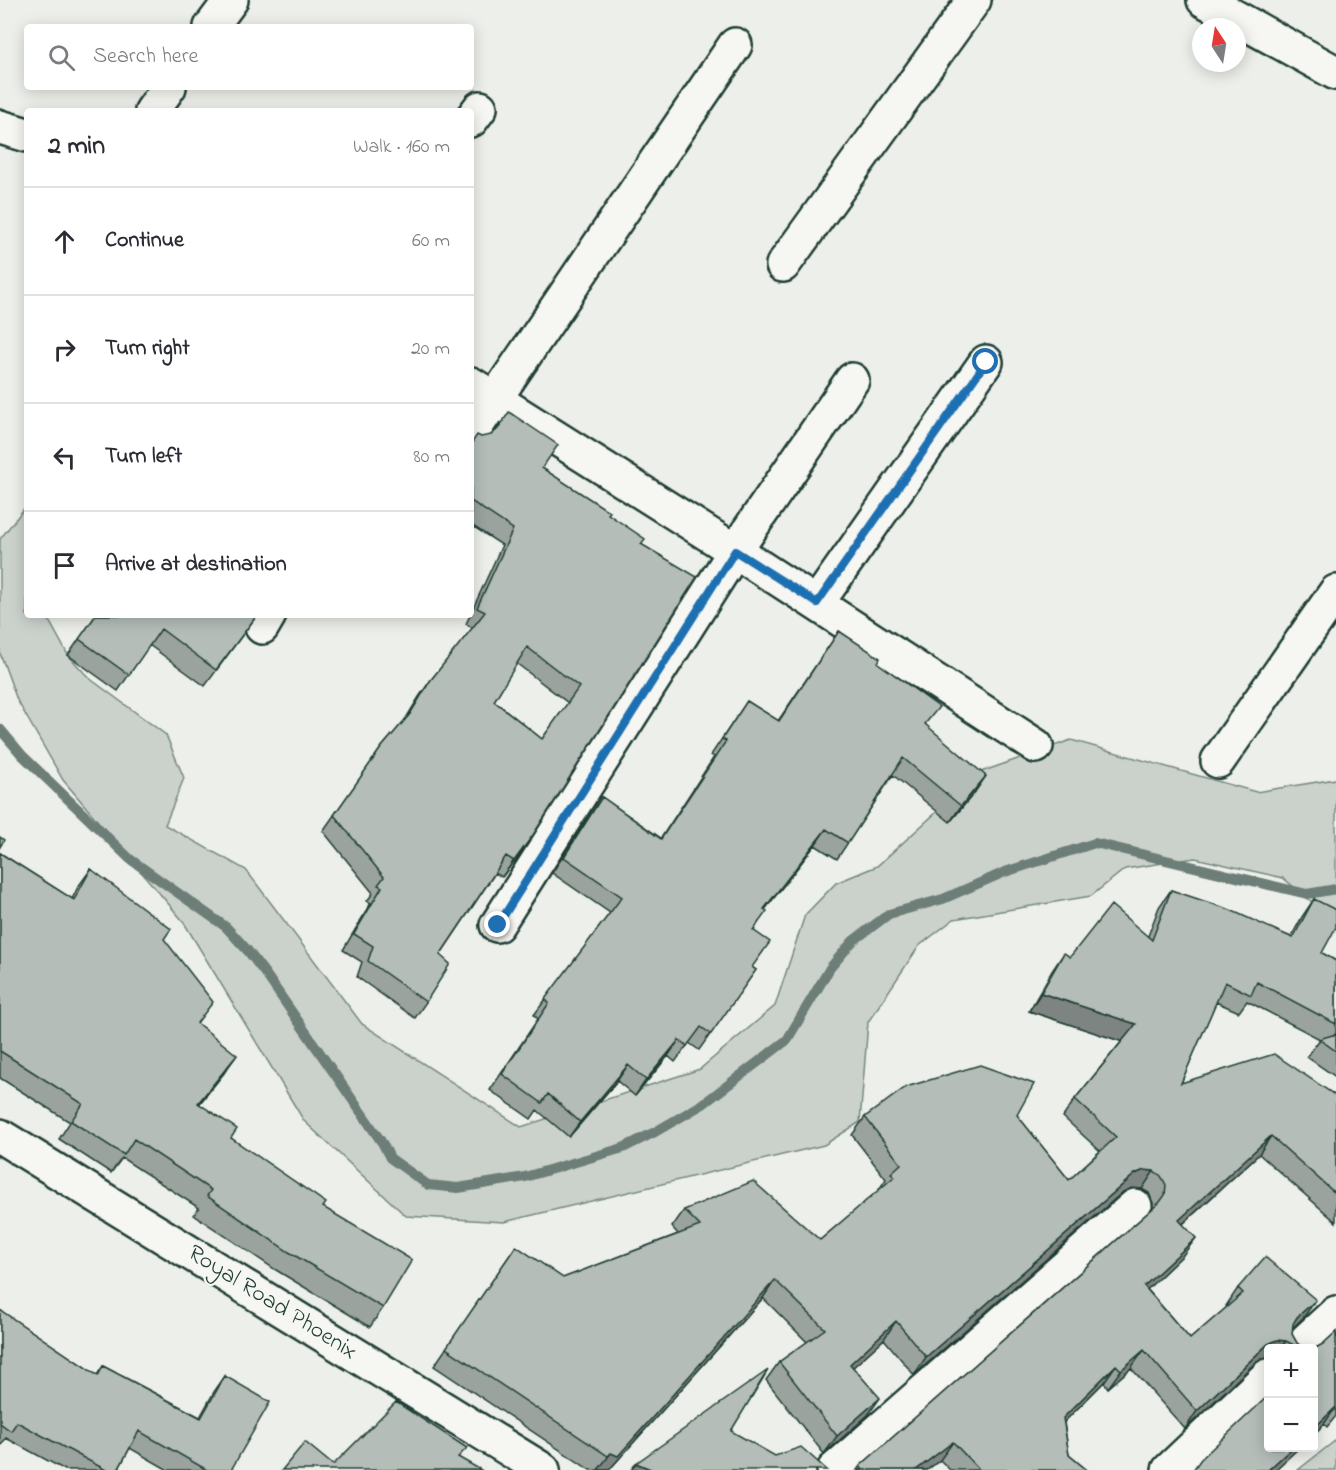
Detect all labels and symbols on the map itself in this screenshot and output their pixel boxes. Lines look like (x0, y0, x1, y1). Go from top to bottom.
north arrow (1192, 18, 1246, 72)
route start (972, 348, 998, 374)
route end (484, 911, 510, 937)
street label: Royal Road Phoenix (180, 1237, 364, 1370)

